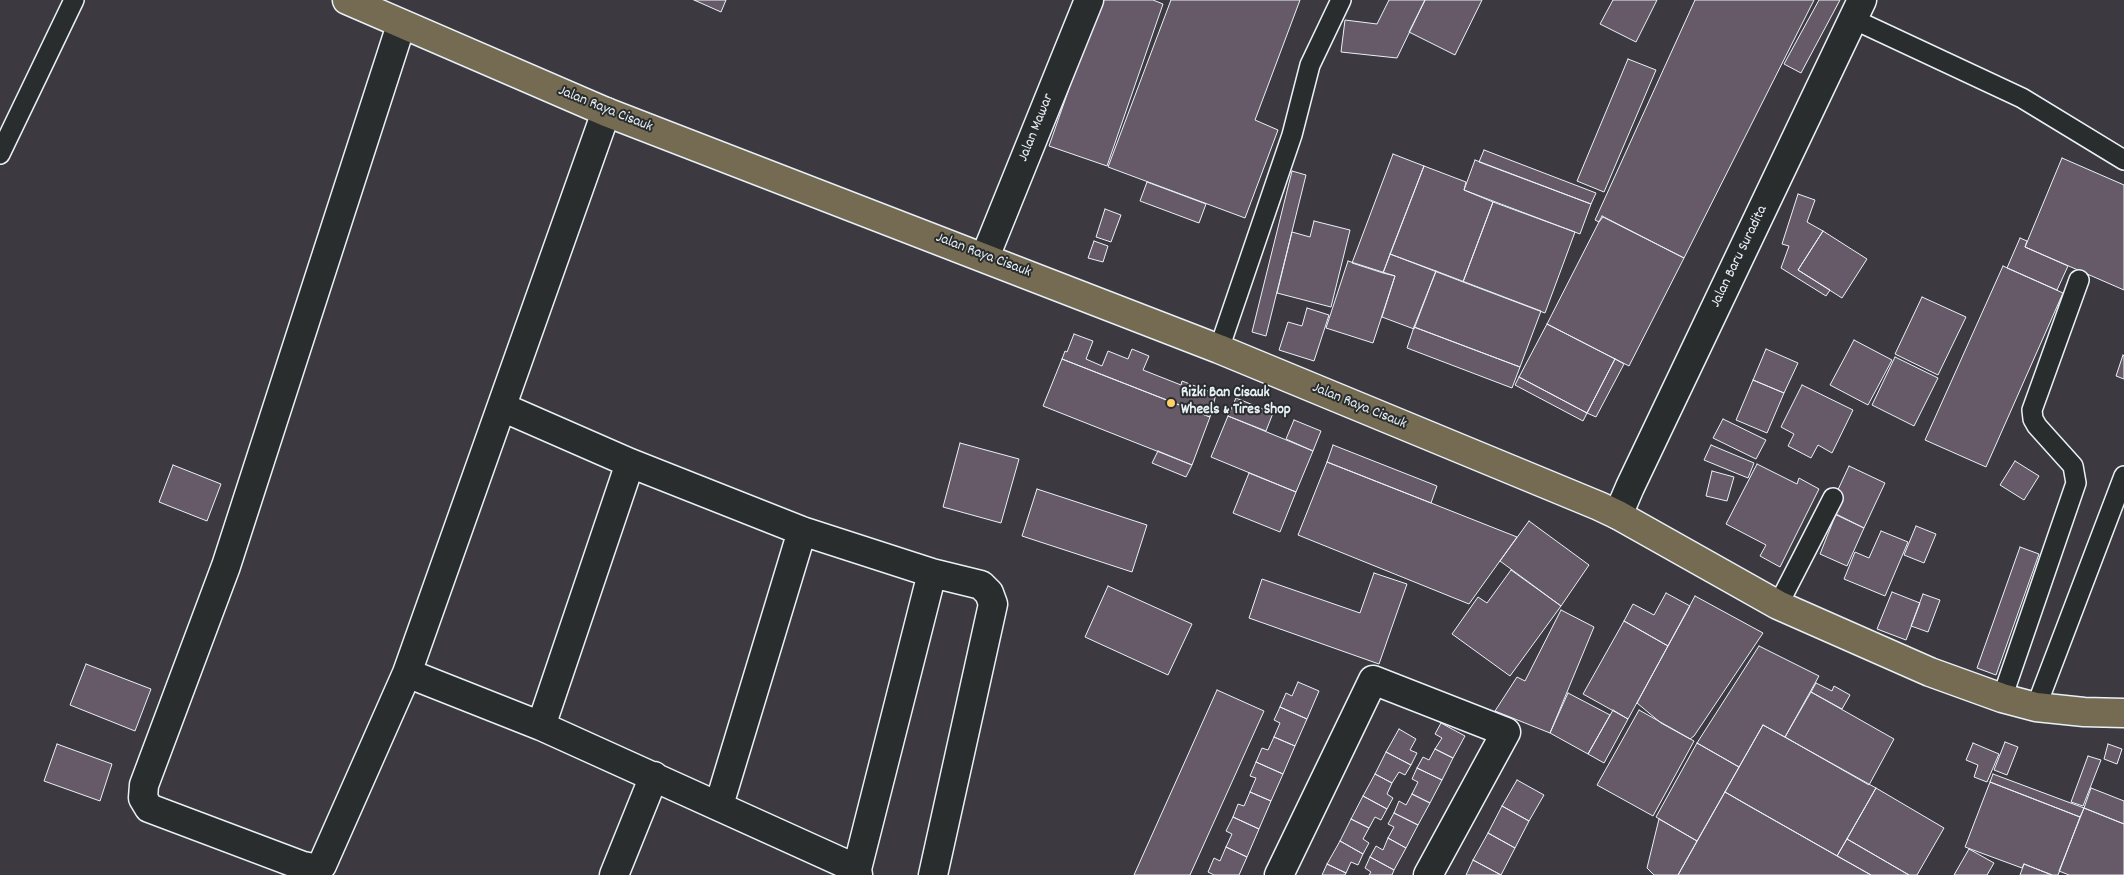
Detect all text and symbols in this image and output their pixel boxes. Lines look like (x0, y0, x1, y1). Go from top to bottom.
street label: Jalan Raya Cisauk (555, 83, 655, 137)
street label: Jalan Mawar (1015, 91, 1059, 165)
street label: Jalan Baru Suradita (1708, 203, 1772, 311)
street label: Jalan Raya Cisauk (933, 230, 1033, 282)
street label: Jalan Raya Cisauk (1309, 380, 1409, 434)
place label: Rizki Ban Cisauk Wheels & Tires Shop (1181, 385, 1291, 420)
marker: Rizki Ban Cisauk Wheels & Tires Shop (1165, 397, 1177, 409)

